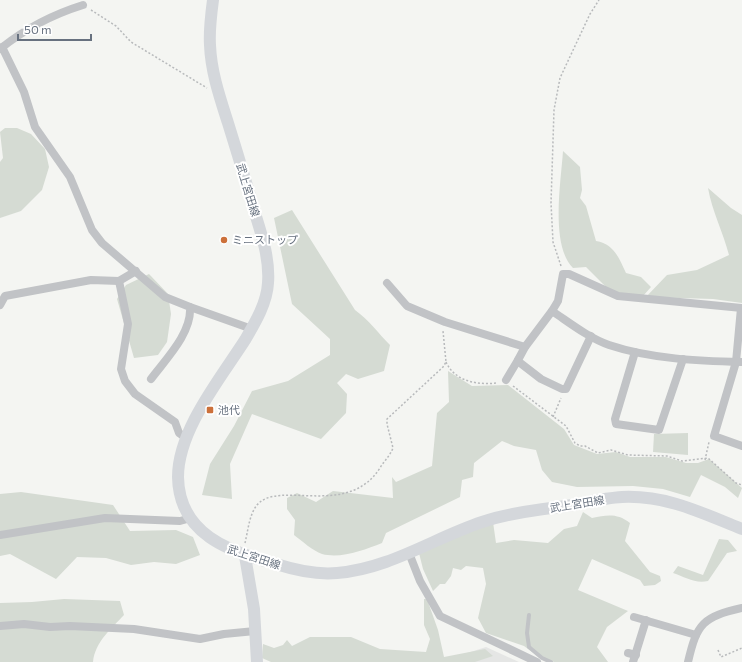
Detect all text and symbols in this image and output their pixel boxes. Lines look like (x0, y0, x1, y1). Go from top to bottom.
scale bar (18, 16, 91, 42)
text: 50 m (24, 22, 52, 36)
street label: 武上宮田線 (234, 162, 263, 218)
place label: ミニストップ (232, 233, 298, 246)
marker: ミニストップ (219, 235, 229, 245)
place label: 池代 (218, 403, 240, 416)
marker: 池代 (205, 405, 215, 415)
street label: 武上宮田線 (549, 493, 605, 514)
street label: 武上宮田線 (226, 542, 282, 571)

